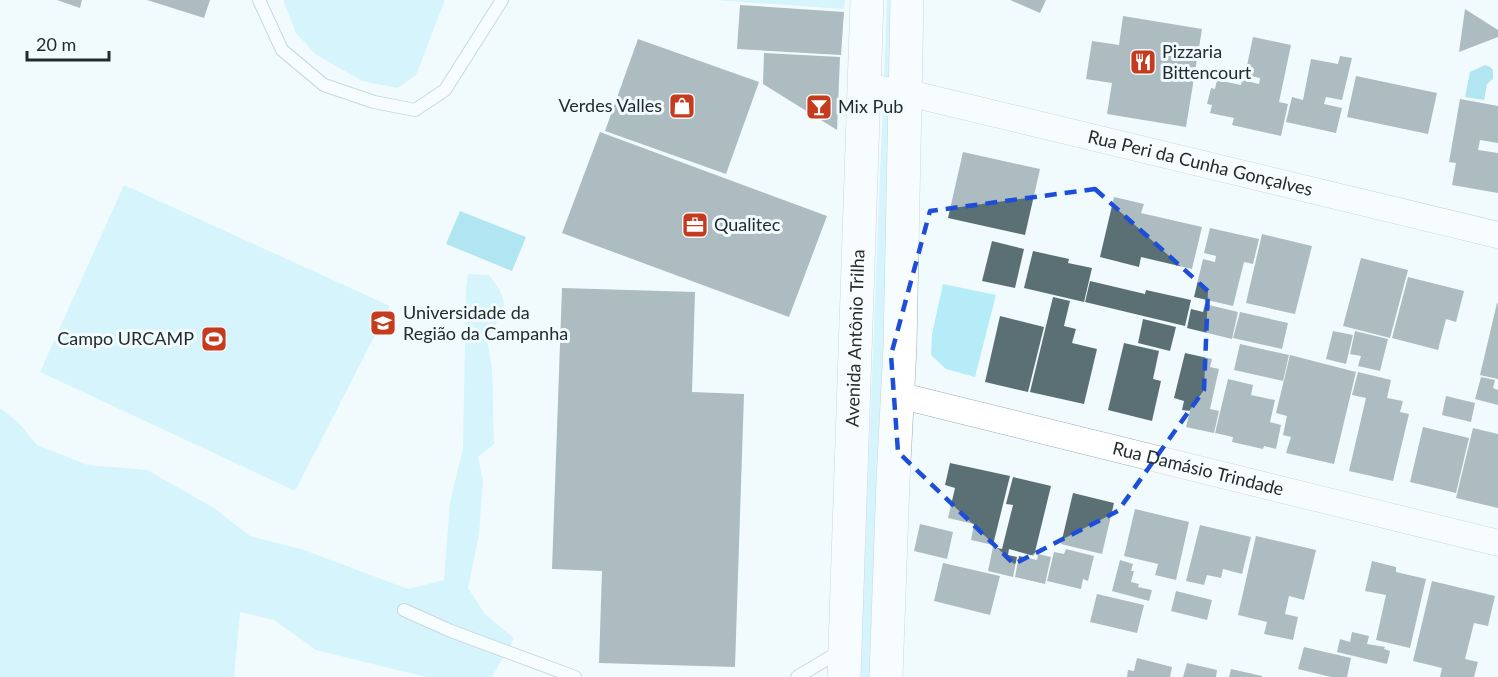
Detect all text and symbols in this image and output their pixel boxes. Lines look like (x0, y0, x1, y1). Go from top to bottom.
scale bar (27, 24, 110, 62)
text: 20 m (36, 33, 76, 55)
place label: Pizzaria Bittencourt (1162, 40, 1252, 83)
restaurant icon: Pizzaria Bittencourt (1128, 47, 1158, 77)
shop icon: Verdes Valles (667, 91, 697, 121)
bar icon: Mix Pub (804, 92, 834, 122)
place label: Verdes Valles (559, 94, 662, 116)
place label: Mix Pub (838, 95, 903, 117)
street label: Rua Peri da Cunha Gonçalves (1086, 125, 1315, 200)
office icon: Qualitec (680, 210, 710, 240)
place label: Qualitec (714, 213, 781, 235)
street label: Avenida Antônio Trilha (841, 249, 869, 427)
place label: Universidade da Região da Campanha (403, 301, 568, 344)
school or university icon: Universidade da Região da Campanha (368, 308, 398, 338)
sports icon: Campo URCAMP (199, 324, 229, 354)
place label: Campo URCAMP (57, 327, 194, 349)
street label: Rua Damásio Trindade (1110, 436, 1286, 500)

